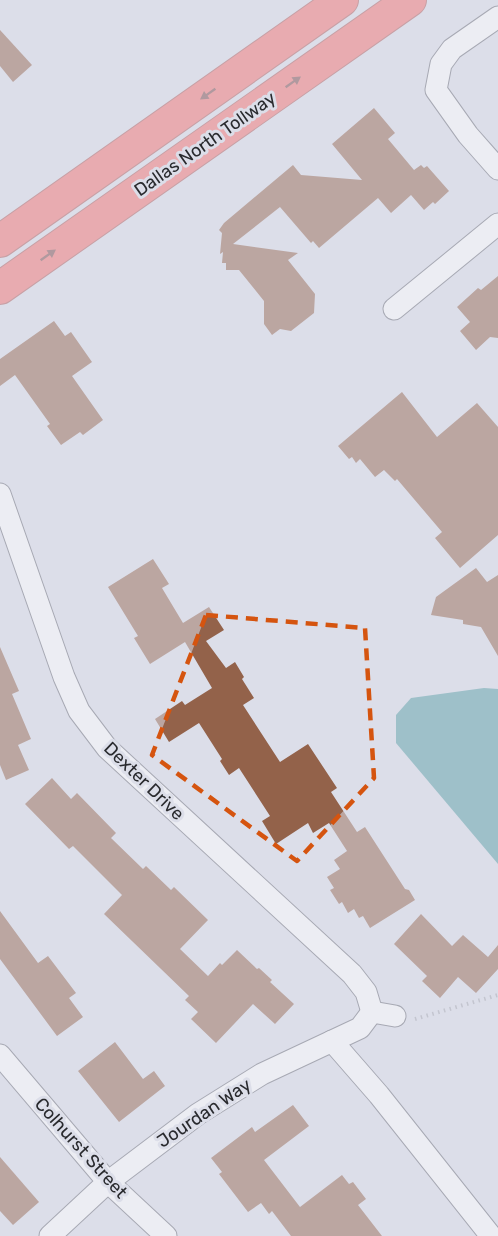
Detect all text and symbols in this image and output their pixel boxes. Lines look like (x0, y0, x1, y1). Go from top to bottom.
one-way arrow (285, 76, 301, 88)
street label: Dallas North Tollway (130, 87, 280, 201)
one-way arrow (201, 88, 217, 100)
one-way arrow (39, 249, 55, 261)
street label: Dexter Drive (99, 737, 189, 825)
street label: Jourdan Way (153, 1073, 255, 1152)
street label: Colhurst Street (30, 1093, 132, 1203)

